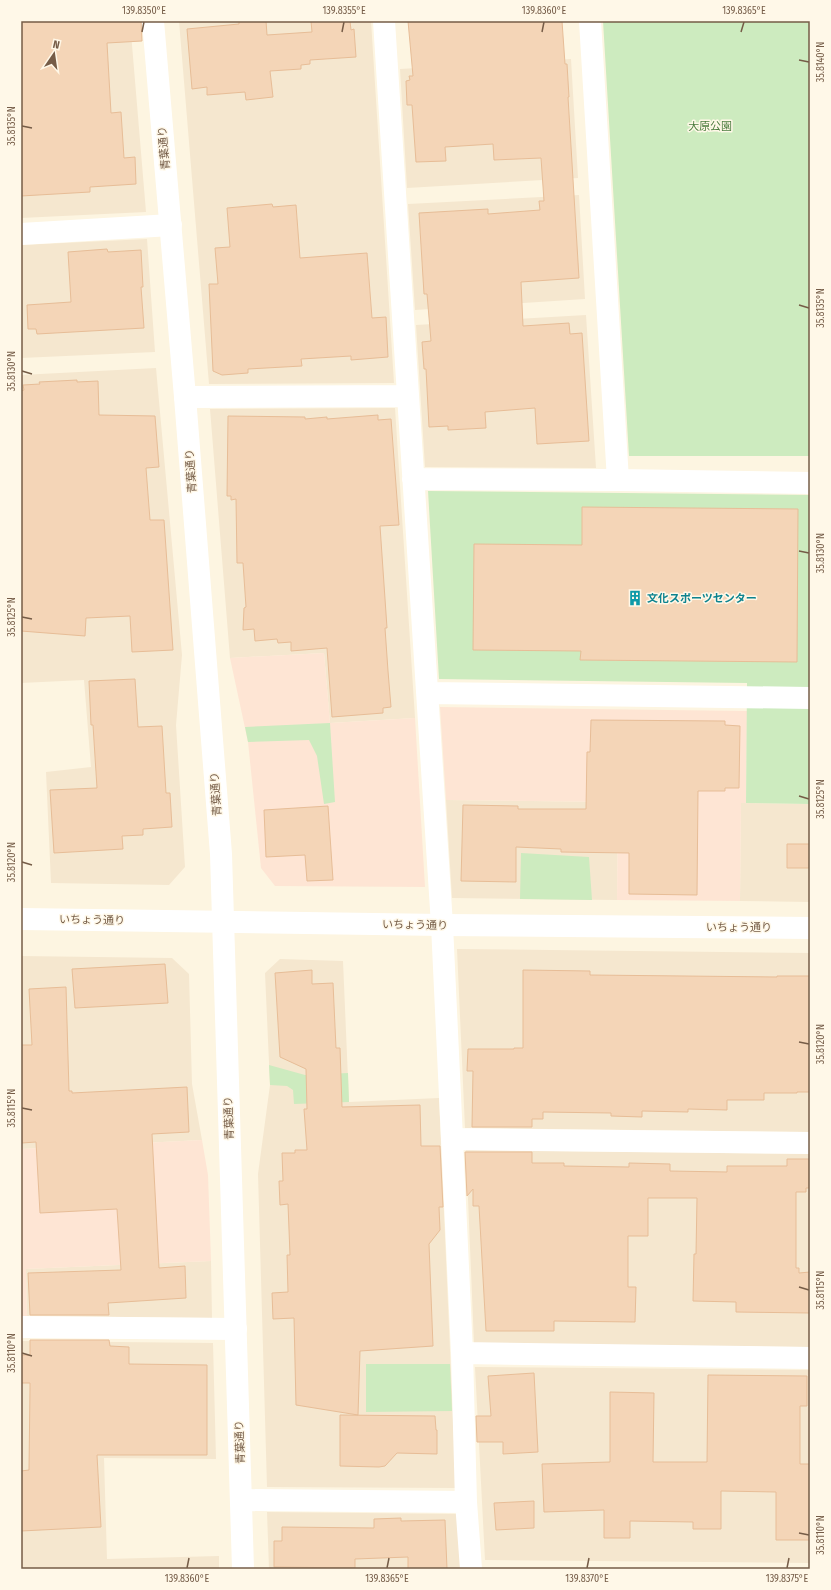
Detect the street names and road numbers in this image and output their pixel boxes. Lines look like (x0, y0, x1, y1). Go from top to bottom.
street label: 青葉通り (156, 126, 172, 170)
street label: 青葉通り (183, 449, 199, 493)
street label: 青葉通り (208, 772, 224, 816)
street label: いちょう通り (59, 913, 125, 927)
street label: いちょう通り (382, 918, 448, 932)
street label: いちょう通り (706, 921, 772, 934)
street label: 青葉通り (222, 1096, 236, 1140)
street label: 青葉通り (233, 1420, 247, 1464)

